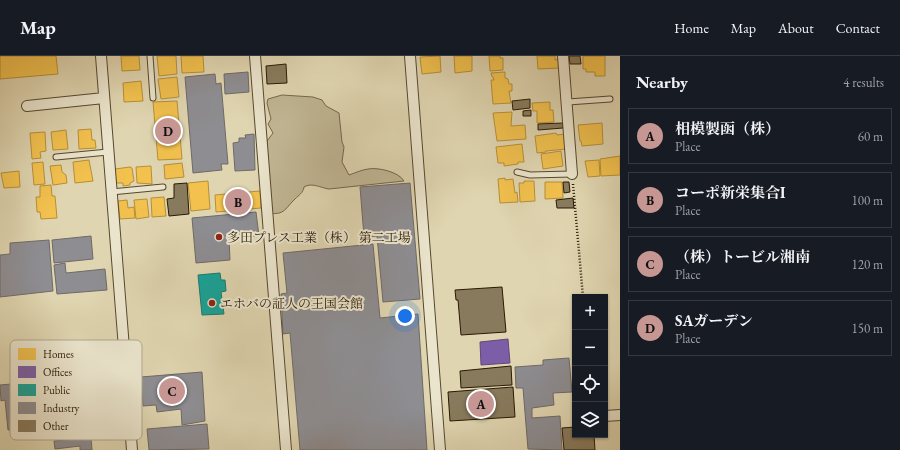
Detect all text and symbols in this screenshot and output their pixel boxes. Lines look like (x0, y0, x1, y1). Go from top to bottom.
text: Map (20, 15, 56, 40)
text: Home (674, 19, 709, 37)
text: Map (731, 19, 756, 37)
text: About (778, 19, 814, 37)
text: Contact (836, 19, 880, 37)
text: Nearby (636, 71, 688, 93)
text: 4 results (843, 74, 884, 91)
pin: D (155, 116, 181, 146)
text: 相模製函（株） (675, 119, 780, 138)
text: A (645, 128, 655, 145)
text: 60 m (858, 128, 883, 145)
text: Place (675, 138, 701, 155)
text: コーポ新栄集合Ⅰ (675, 183, 785, 202)
pin: B (225, 187, 251, 217)
text: B (646, 192, 654, 209)
text: 100 m (852, 192, 883, 209)
text: Place (675, 202, 701, 219)
place label: 多田プレス工業（株） 第二工場 (227, 229, 411, 246)
marker: 多田プレス工業（株） 第二工場 (214, 232, 224, 242)
text: （株）トービル湘南 (675, 247, 810, 266)
text: C (645, 256, 655, 273)
text: 120 m (852, 256, 883, 273)
text: Place (675, 266, 701, 283)
map controls (572, 294, 608, 438)
button: + (572, 294, 608, 330)
place label: エホバの証人の王国会館 (220, 295, 363, 312)
marker: エホバの証人の王国会館 (207, 298, 217, 308)
your location (395, 306, 415, 326)
text: SAガーデン (675, 311, 753, 330)
text: D (645, 320, 655, 337)
text: 150 m (852, 320, 883, 337)
button: − (572, 330, 608, 366)
text: Place (675, 330, 701, 347)
legend (10, 340, 142, 440)
text: Homes (43, 347, 74, 361)
text: Offices (43, 365, 72, 379)
button: locate (572, 366, 608, 402)
pin: C (159, 376, 185, 406)
text: Public (43, 383, 71, 397)
pin: A (468, 389, 494, 419)
text: Industry (43, 401, 80, 415)
button: layers (572, 402, 608, 438)
text: Other (43, 419, 69, 433)

